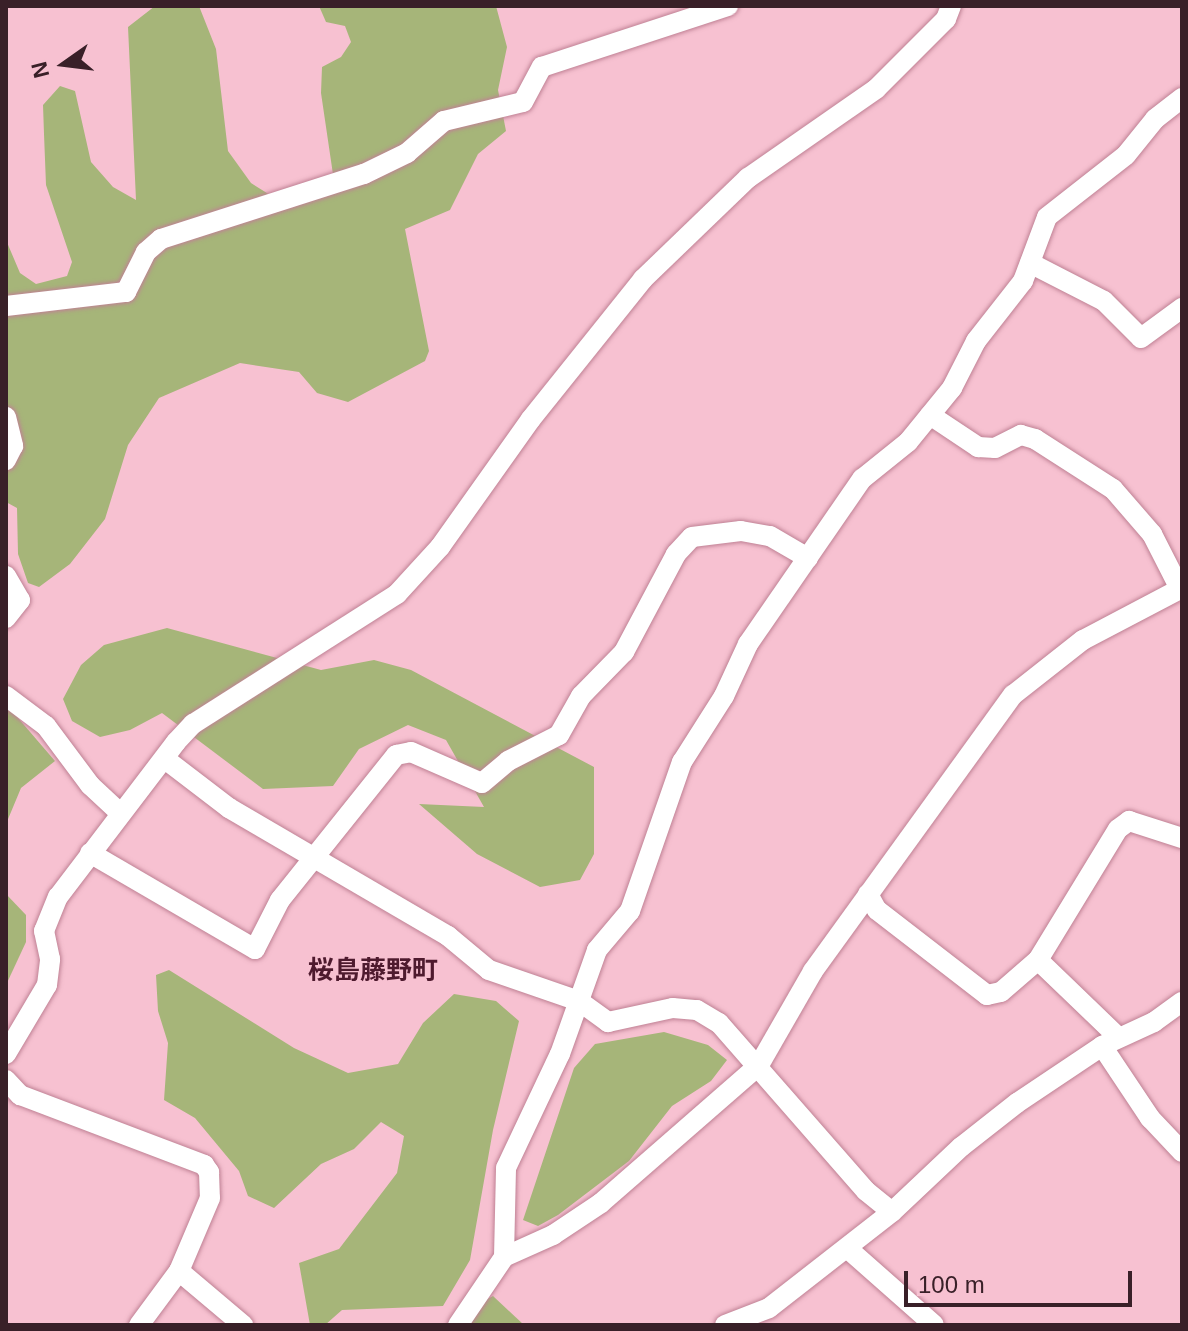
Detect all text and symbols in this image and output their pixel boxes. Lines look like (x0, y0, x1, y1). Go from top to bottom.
north arrow (24, 24, 104, 104)
text: N (26, 59, 54, 81)
district label: 桜島藤野町 (308, 955, 438, 987)
scale bar (908, 1255, 1136, 1305)
text: 100 m (918, 1271, 985, 1298)

